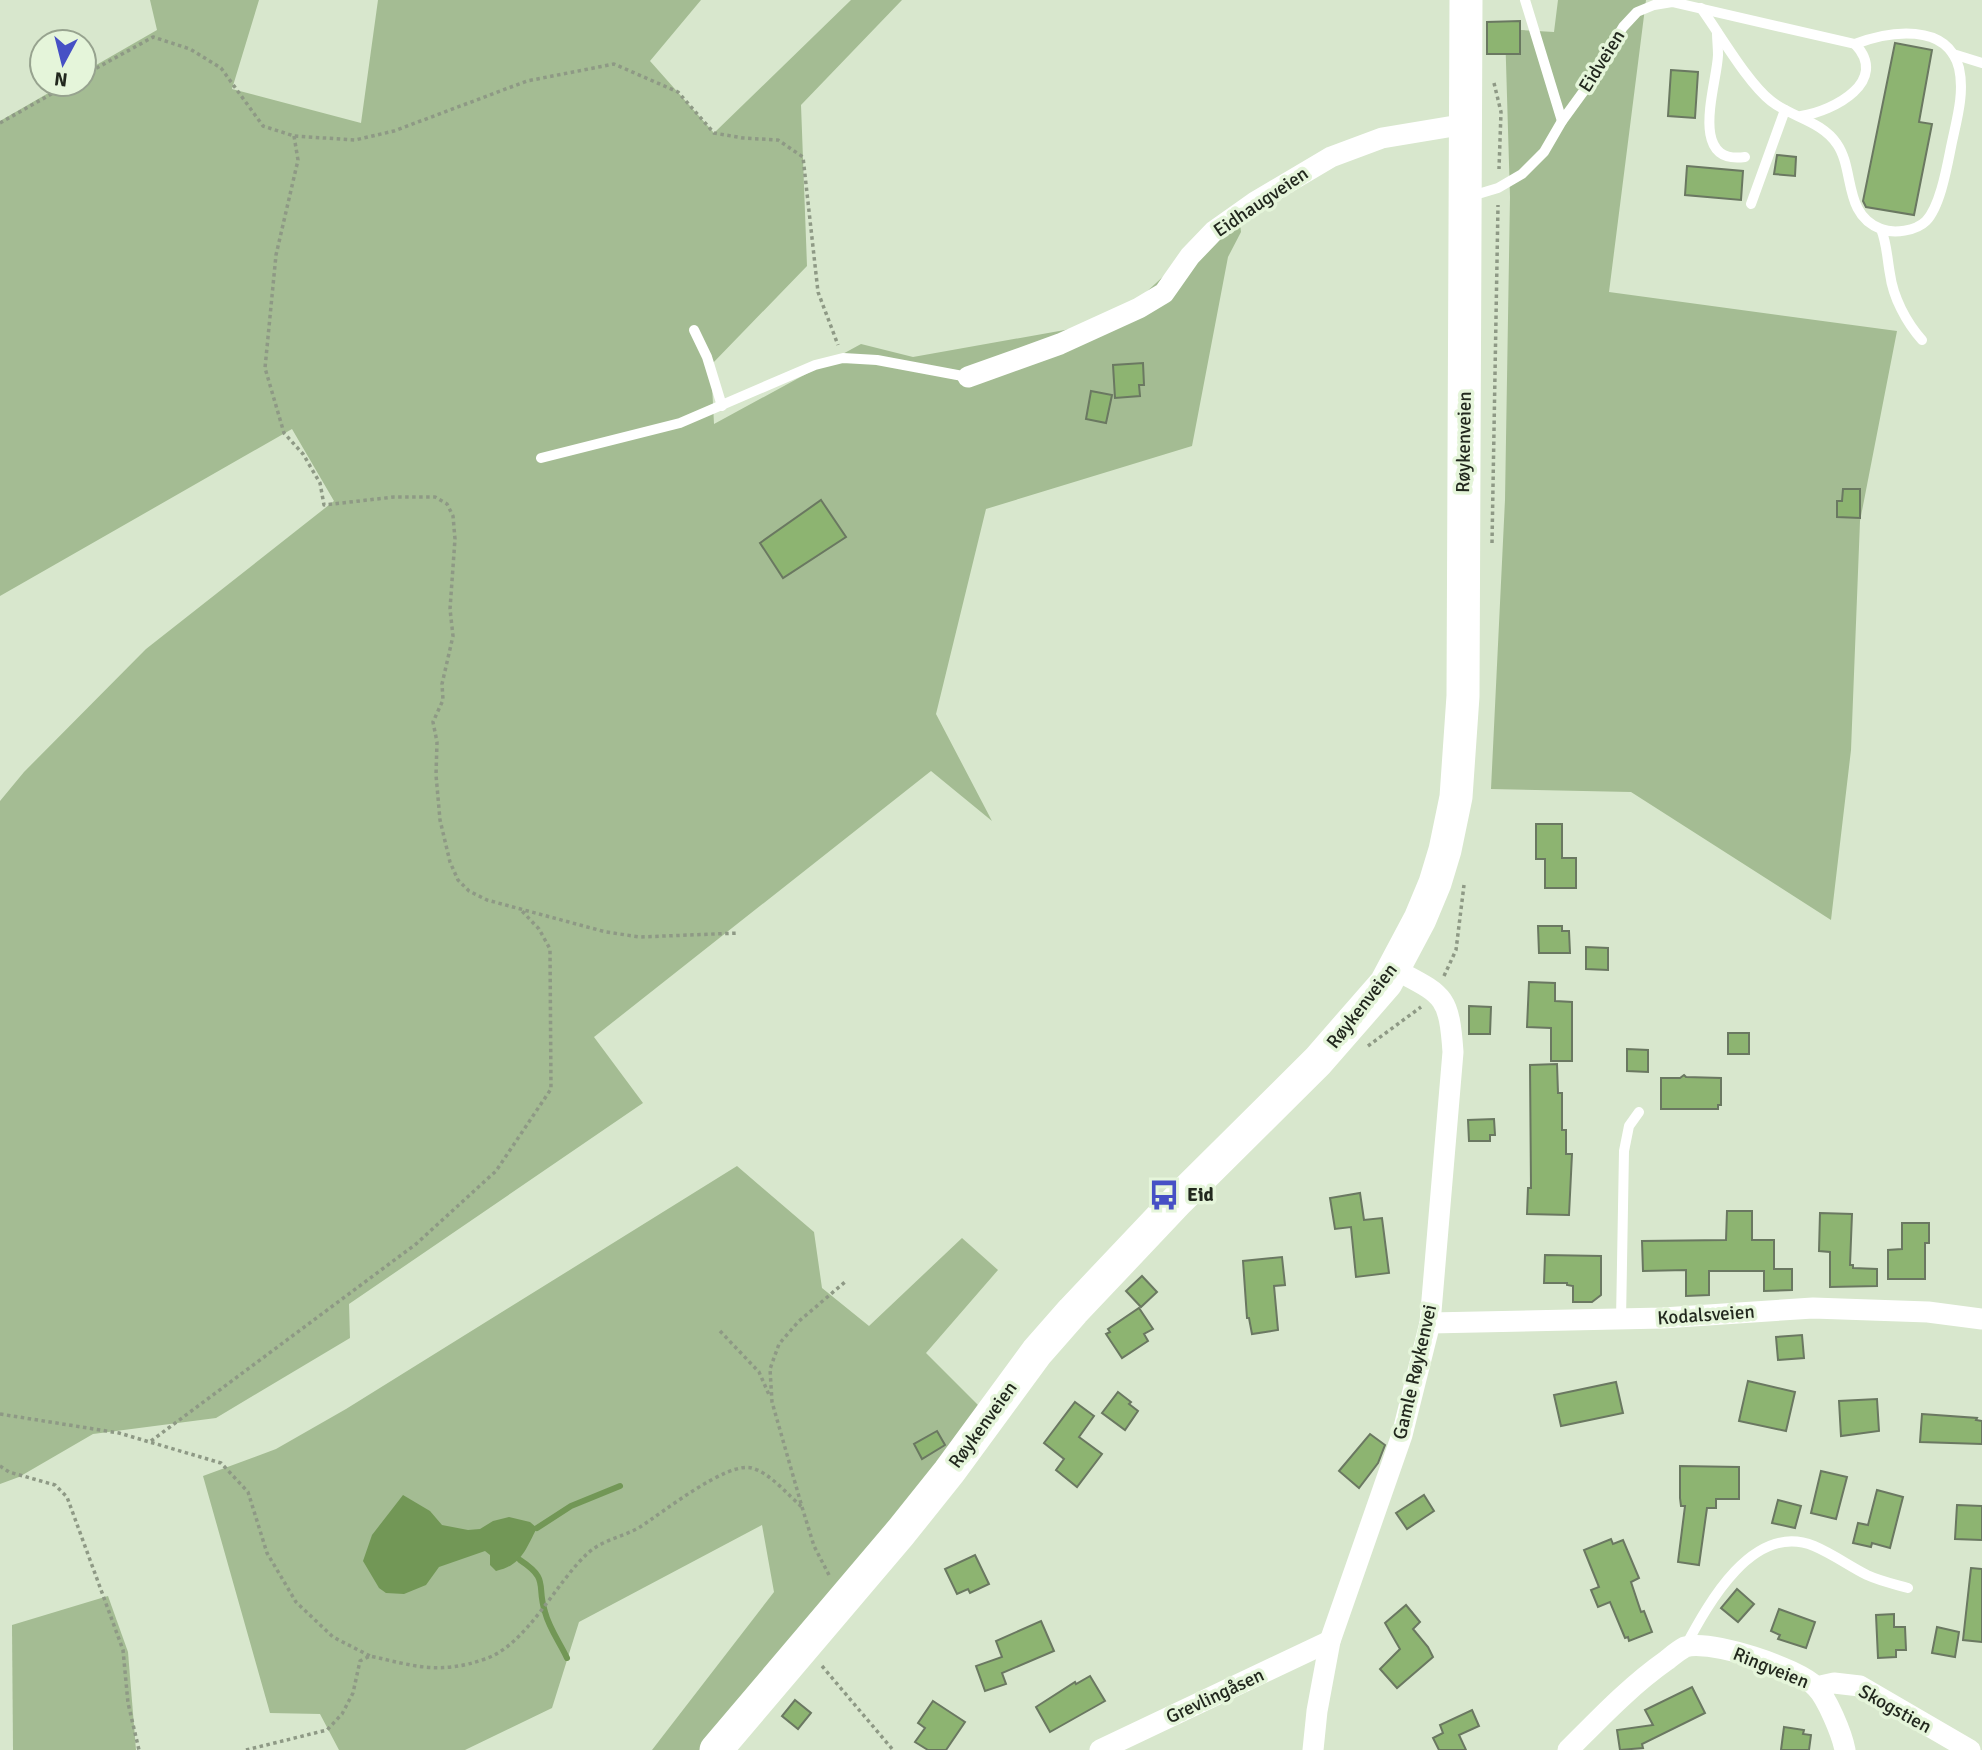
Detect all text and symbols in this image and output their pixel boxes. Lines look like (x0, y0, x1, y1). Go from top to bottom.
street label: Eidveien (1574, 25, 1630, 97)
north arrow (28, 28, 98, 98)
text: N (53, 66, 69, 92)
street label: Eidhaugveien (1209, 161, 1313, 243)
street label: Røykenveien (1451, 391, 1477, 493)
street label: Røykenveien (1321, 959, 1403, 1053)
bus stop icon: Eid (1147, 1178, 1181, 1212)
place label: Eid (1187, 1183, 1214, 1207)
street label: Kodalsveien (1657, 1300, 1755, 1330)
street label: Gamle Røykenvei (1388, 1302, 1442, 1442)
street label: Røykenveien (943, 1377, 1023, 1473)
street label: Ringveien (1729, 1642, 1813, 1694)
street label: Grevlingåsen (1162, 1663, 1268, 1729)
street label: Skogstien (1854, 1679, 1936, 1739)

